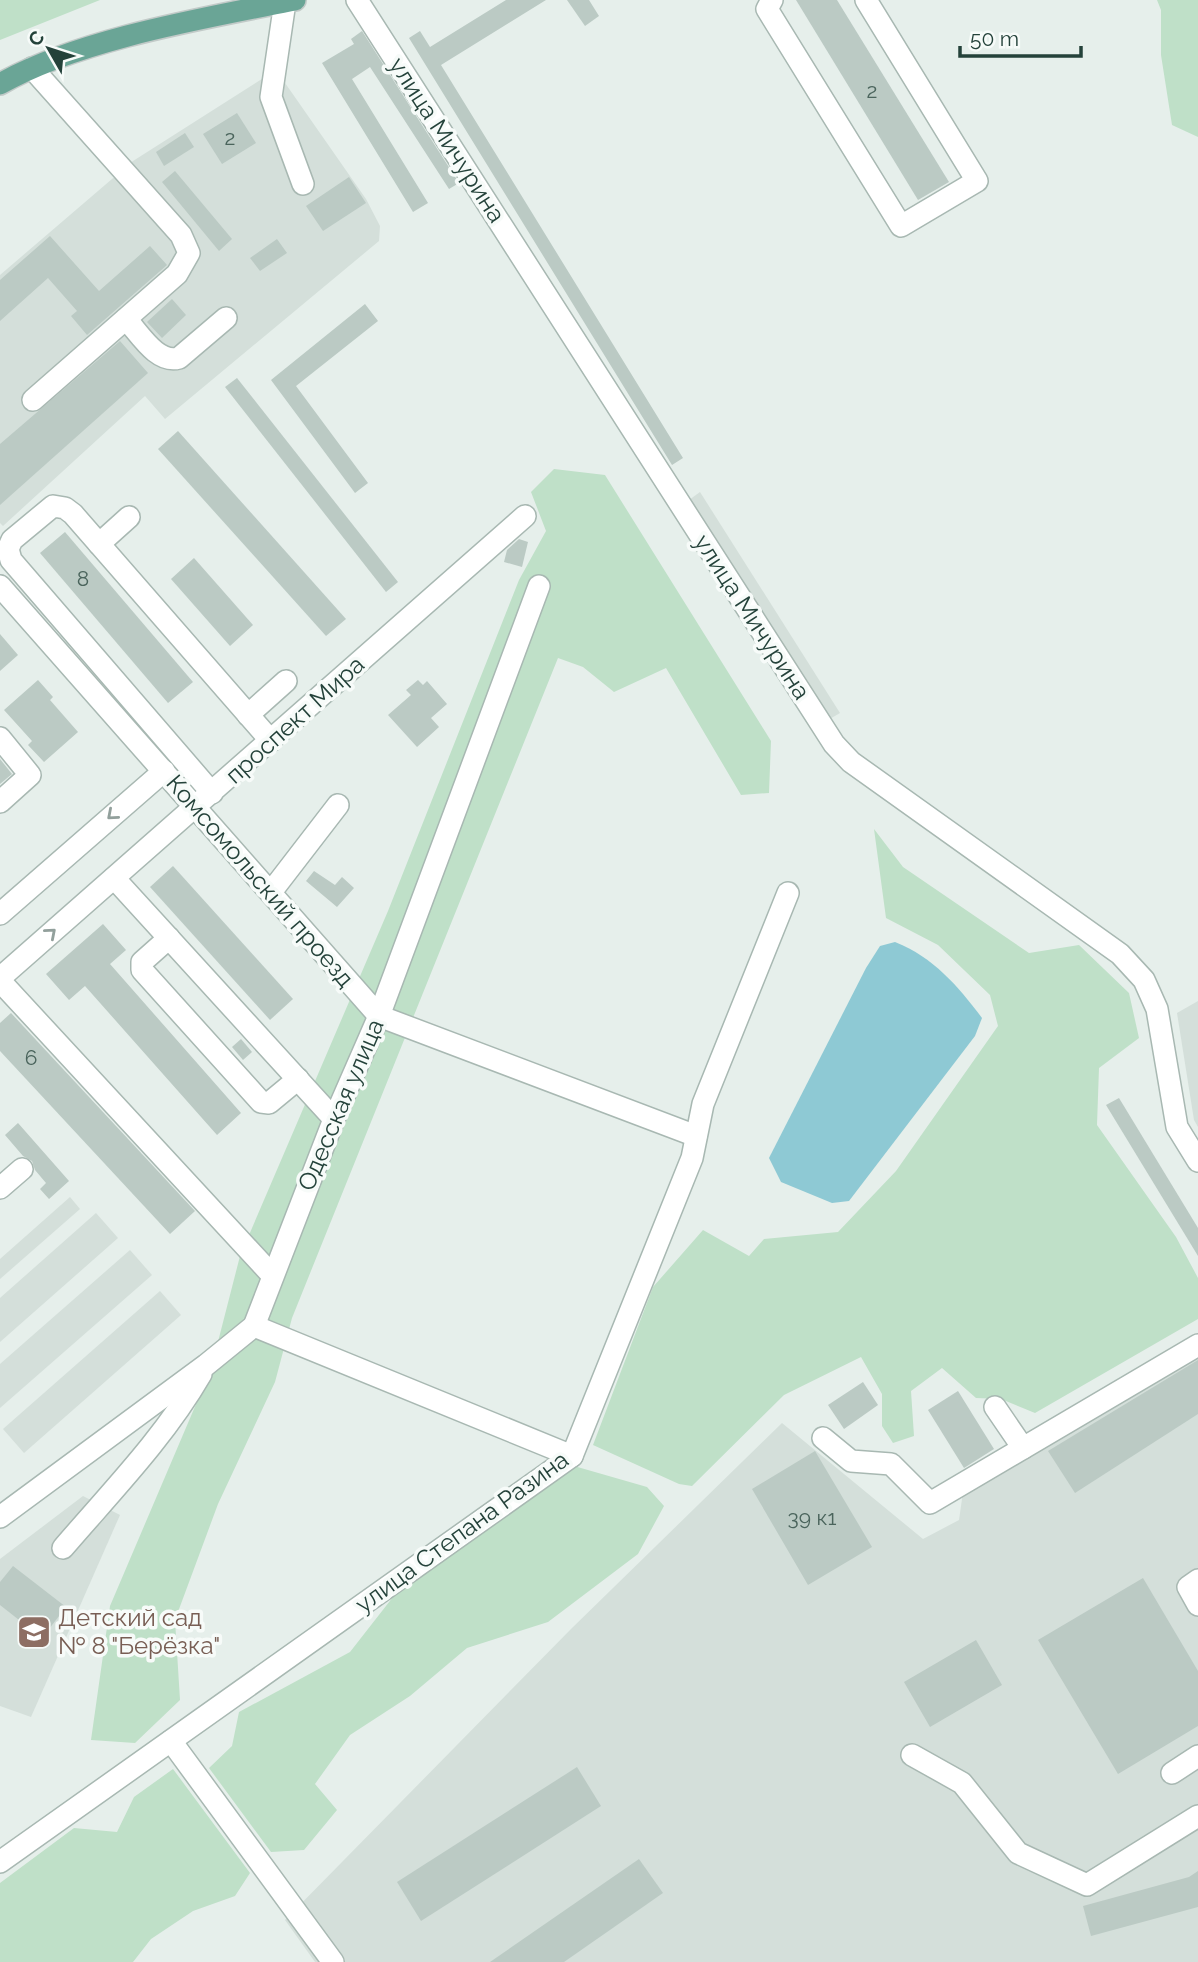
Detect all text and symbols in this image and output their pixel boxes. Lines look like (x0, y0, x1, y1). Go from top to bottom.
north arrow (14, 14, 84, 84)
scale bar (960, 14, 1081, 58)
text: С (23, 26, 48, 50)
text: 50 m (970, 26, 1019, 51)
street label: улица Мичурина (383, 52, 512, 228)
house number: 2 (867, 78, 877, 103)
house number: 2 (225, 125, 235, 150)
street label: улица Мичурина (688, 529, 817, 705)
house number: 8 (77, 566, 89, 591)
street label: проспект Мира (219, 650, 370, 790)
street label: Комсомольский проезд (160, 769, 360, 993)
one-way arrow (107, 807, 120, 820)
one-way arrow (43, 929, 56, 941)
street label: Одесская улица (291, 1015, 390, 1195)
house number: 6 (25, 1045, 37, 1070)
street label: улица Степана Разина (350, 1445, 574, 1619)
house number: 39 к1 (788, 1505, 836, 1530)
place label: Детский сад № 8 "Берёзка" (58, 1603, 220, 1660)
school or university icon: Детский сад № 8 "Берёзка" (15, 1613, 53, 1651)

